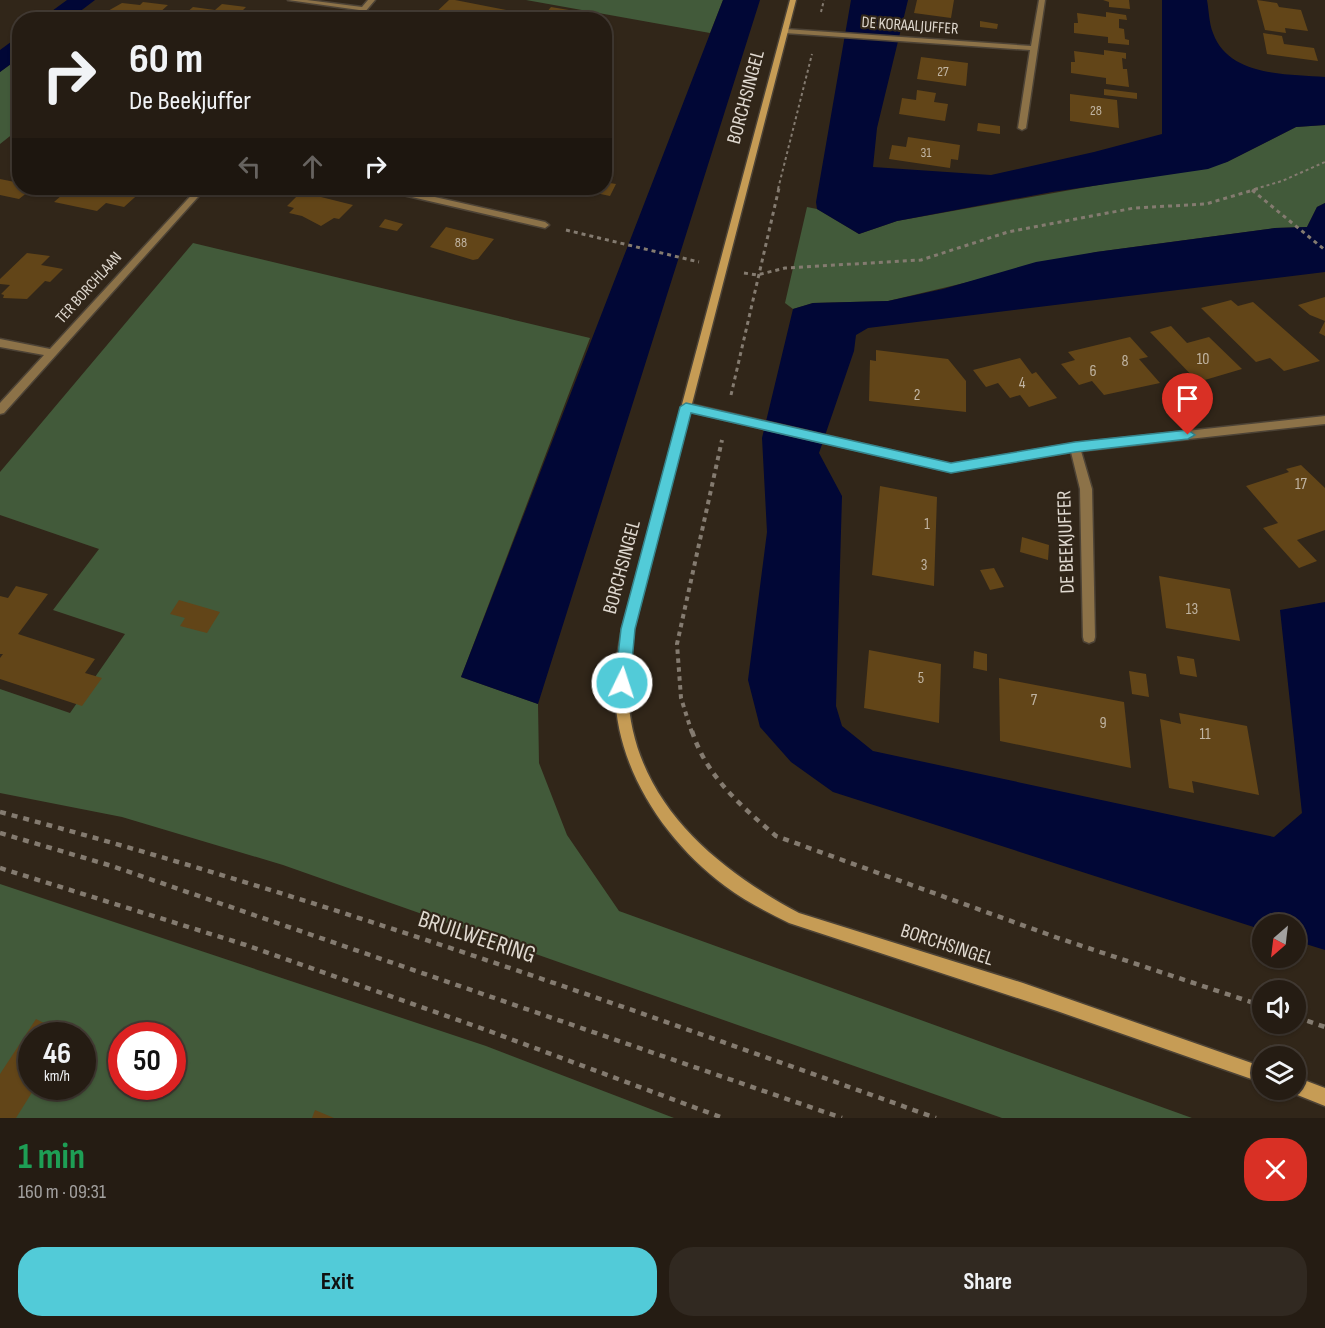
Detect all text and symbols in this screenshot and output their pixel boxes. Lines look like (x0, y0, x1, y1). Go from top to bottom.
street label: DE KORAALJUFFER (861, 13, 959, 39)
text: 60 m (129, 34, 203, 85)
icon: right (30, 36, 108, 114)
street label: BORCHSINGEL (722, 47, 770, 147)
house number: 27 (937, 63, 949, 80)
text: De Beekjuffer (129, 85, 251, 117)
house number: 28 (1090, 102, 1102, 119)
house number: 31 (921, 144, 931, 161)
icon: left (233, 150, 266, 183)
icon: ahead (296, 150, 329, 183)
icon: right (359, 150, 392, 183)
house number: 88 (455, 234, 467, 251)
street label: TER BORCHLAAN (52, 248, 126, 328)
house number: 10 (1197, 350, 1209, 369)
house number: 8 (1121, 352, 1129, 371)
house number: 6 (1089, 362, 1097, 381)
pin (1162, 373, 1213, 435)
house number: 4 (1019, 374, 1026, 393)
icon: arrive (1171, 382, 1204, 415)
house number: 2 (914, 386, 920, 405)
house number: 17 (1295, 475, 1308, 494)
street label: DE BEEKJUFFER (1052, 490, 1080, 594)
house number: 1 (924, 515, 930, 534)
street label: BORCHSINGEL (598, 517, 646, 617)
house number: 3 (921, 556, 927, 575)
house number: 13 (1186, 600, 1198, 619)
position arrow (590, 651, 654, 715)
house number: 5 (918, 669, 924, 688)
house number: 7 (1031, 691, 1038, 710)
house number: 9 (1099, 714, 1107, 733)
house number: 11 (1199, 725, 1211, 744)
street label: BRUILWEERING (415, 904, 539, 970)
north arrow (1252, 914, 1306, 968)
map controls (1252, 914, 1306, 1100)
street label: BORCHSINGEL (898, 919, 997, 971)
button: sound (1252, 980, 1306, 1034)
speed limit sign: 50 (108, 1022, 186, 1100)
text: 46 (43, 1036, 71, 1072)
button: layers (1252, 1046, 1306, 1100)
text: km/h (44, 1067, 70, 1086)
text: 1 min (18, 1136, 85, 1179)
button: close (1244, 1138, 1307, 1201)
text: 160 m · 09:31 (18, 1180, 106, 1204)
button: Exit (18, 1247, 657, 1316)
button: Share (669, 1247, 1307, 1316)

